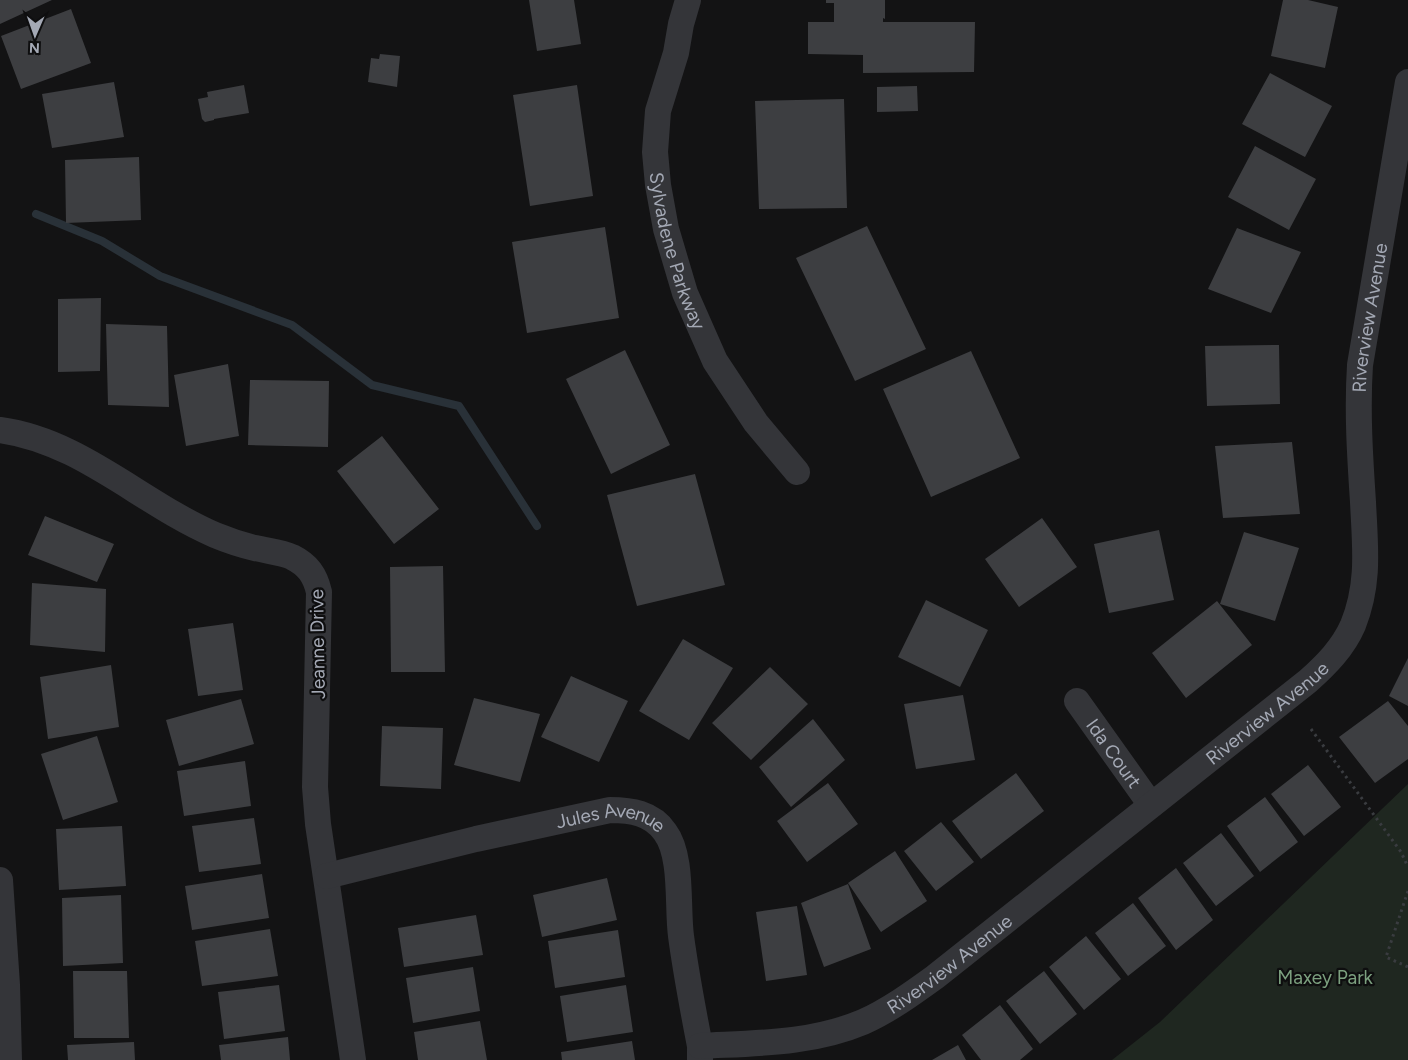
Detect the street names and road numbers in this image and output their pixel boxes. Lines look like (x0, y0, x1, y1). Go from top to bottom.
street label: Sylvadene Parkway (645, 171, 711, 333)
street label: Riverview Avenue (1348, 241, 1392, 393)
street label: Jeanne Drive (305, 589, 330, 699)
street label: Riverview Avenue (1201, 657, 1334, 770)
street label: Ida Court (1081, 714, 1146, 793)
street label: Jules Avenue (554, 798, 670, 837)
street label: Riverview Avenue (883, 909, 1017, 1019)

